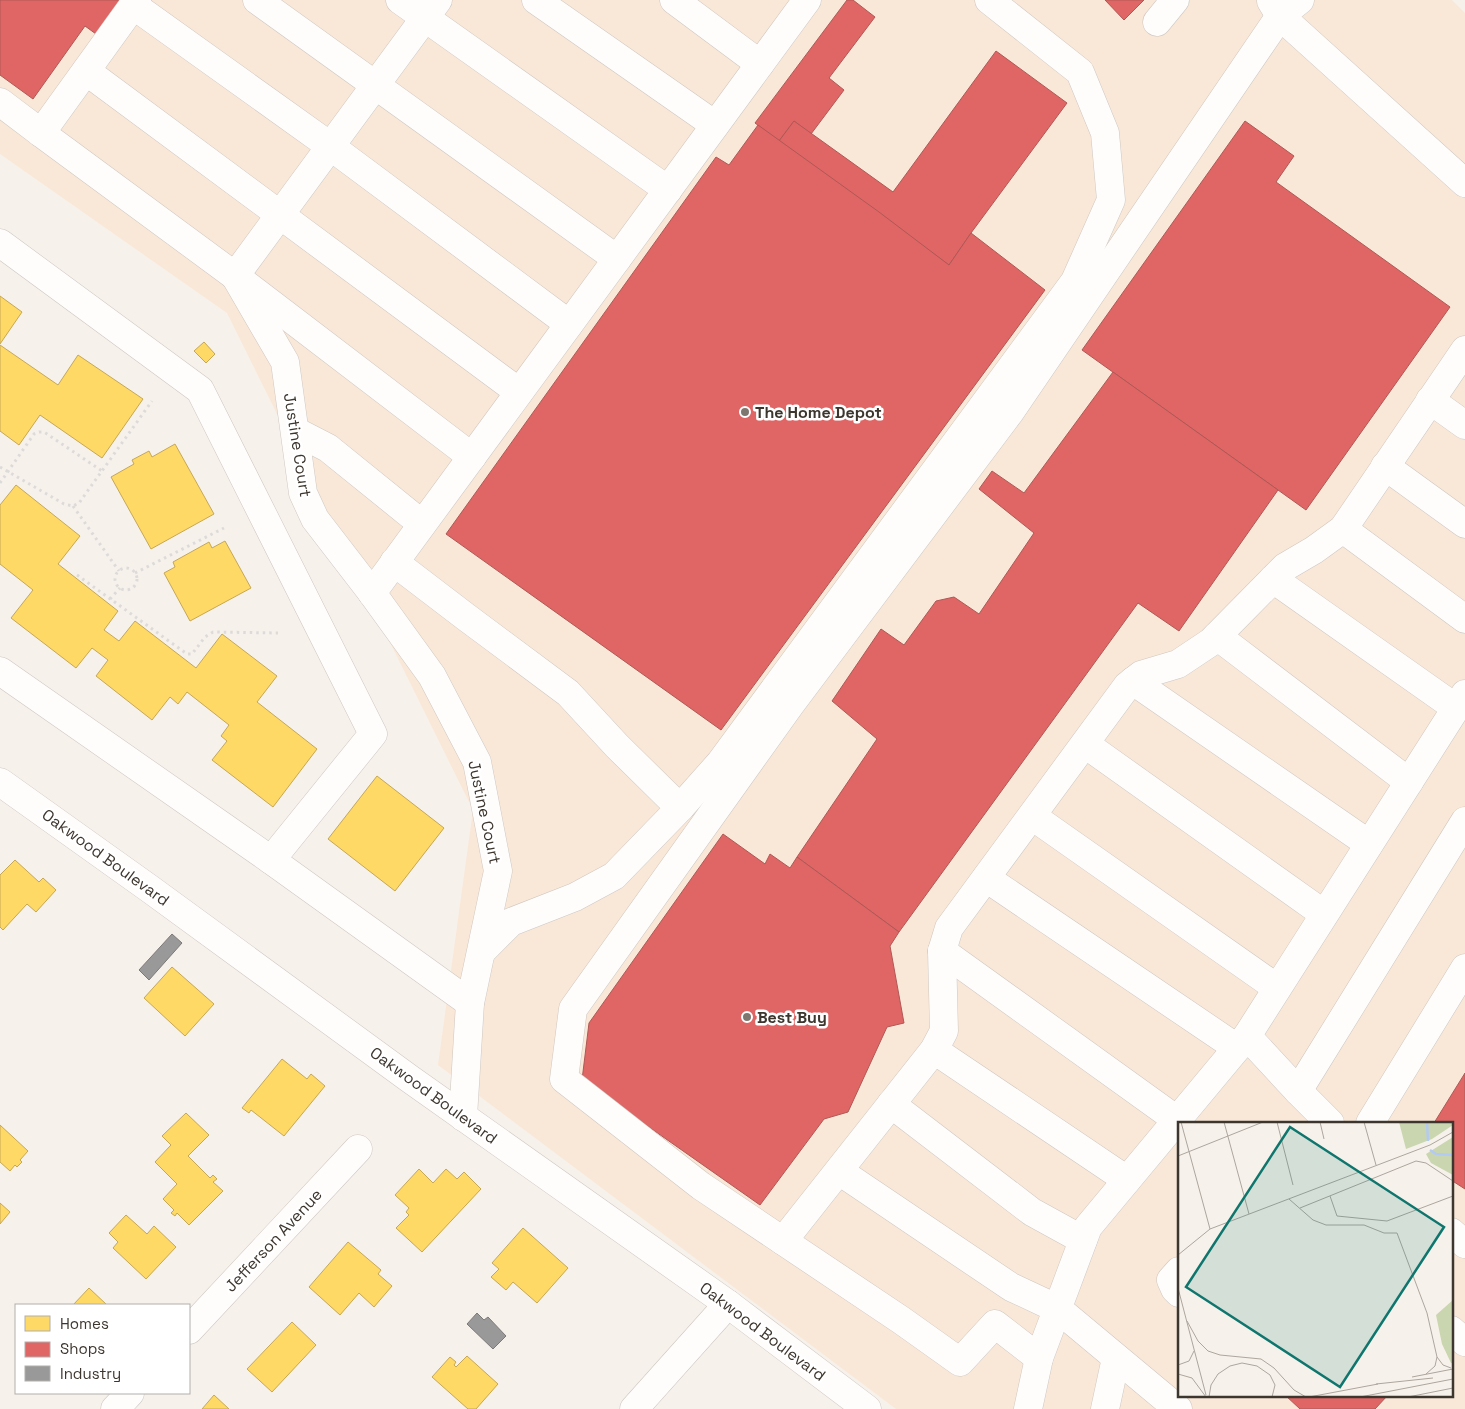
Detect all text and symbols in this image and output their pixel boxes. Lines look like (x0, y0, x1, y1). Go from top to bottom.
street label: Justine Court (279, 392, 316, 499)
place label: The Home Depot (755, 402, 882, 423)
marker: The Home Depot (739, 406, 751, 418)
street label: Justine Court (463, 758, 506, 866)
street label: Oakwood Boulevard (38, 804, 173, 911)
place label: Best Buy (757, 1007, 827, 1028)
marker: Best Buy (741, 1011, 753, 1023)
street label: Oakwood Boulevard (366, 1042, 501, 1149)
inset map (1178, 1122, 1452, 1396)
street label: Jefferson Avenue (220, 1184, 327, 1296)
street label: Oakwood Boulevard (696, 1277, 830, 1386)
legend (15, 1304, 190, 1394)
text: Homes (60, 1314, 109, 1333)
text: Shops (60, 1339, 105, 1358)
text: Industry (60, 1364, 121, 1383)

